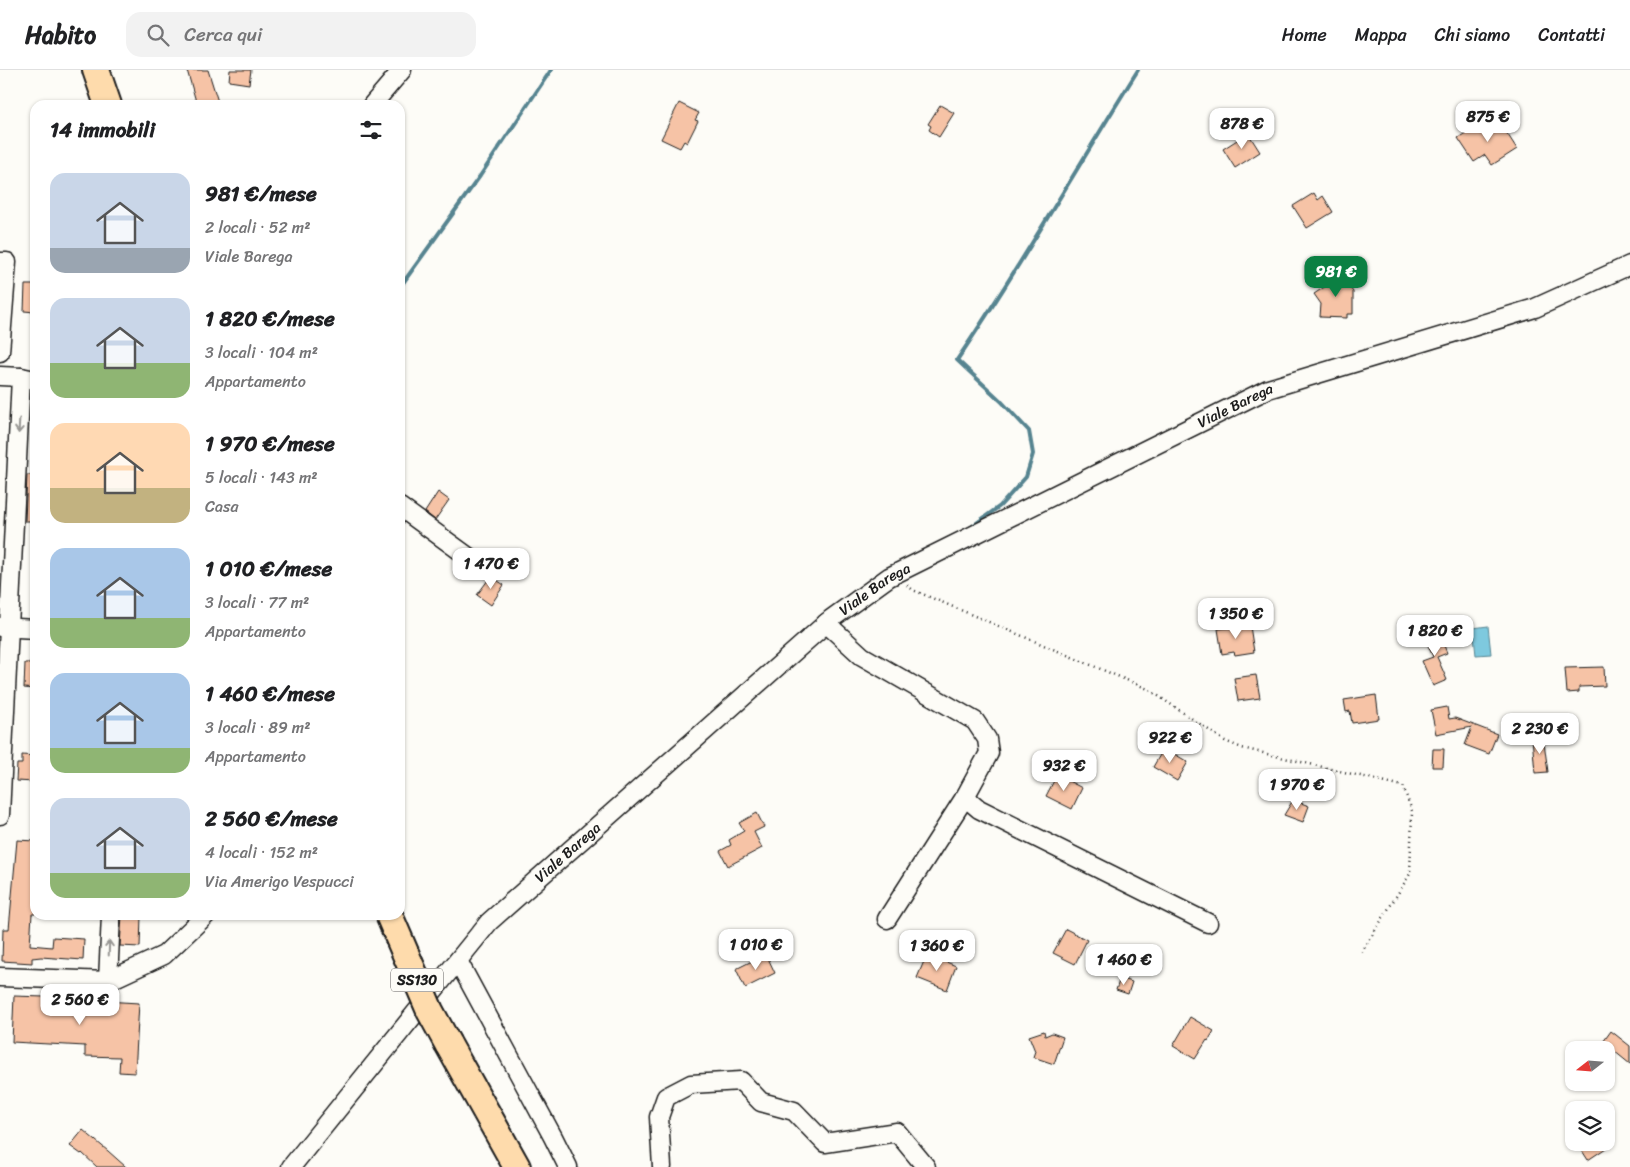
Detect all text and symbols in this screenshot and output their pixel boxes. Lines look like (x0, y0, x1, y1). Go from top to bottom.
search box (126, 12, 476, 57)
text: Habito (25, 14, 96, 56)
text: Cerca qui (184, 18, 262, 51)
text: Home (1282, 19, 1327, 51)
text: Mappa (1355, 19, 1407, 51)
text: Chi siamo (1435, 19, 1510, 51)
text: Contatti (1538, 19, 1605, 51)
icon: search (144, 21, 172, 49)
pin: 875 € (1453, 100, 1523, 143)
text: 875 € (1466, 102, 1510, 131)
pin: 878 € (1207, 108, 1277, 150)
text: 878 € (1220, 109, 1264, 138)
text: 14 immobili (50, 111, 155, 149)
icon: filters (357, 116, 385, 144)
text: 981 €/mese (205, 175, 317, 213)
icon: home (90, 193, 150, 253)
text: 2 locali · 52 m² (205, 213, 310, 242)
text: Viale Barega (205, 242, 293, 271)
pin: 981 € (1301, 256, 1371, 298)
text: 981 € (1315, 257, 1357, 286)
text: 1 820 €/mese (205, 300, 335, 338)
icon: home (90, 318, 150, 378)
text: 3 locali · 104 m² (205, 338, 318, 367)
text: Appartamento (205, 367, 306, 396)
street label: Viale Barega (1193, 375, 1277, 435)
one-way arrow (14, 417, 24, 433)
text: 1 970 €/mese (205, 425, 335, 463)
icon: home (90, 443, 150, 503)
text: 5 locali · 143 m² (205, 463, 318, 492)
text: Casa (205, 492, 238, 521)
pin: 1 470 € (445, 548, 537, 590)
text: 1 470 € (463, 549, 519, 578)
text: 1 010 €/mese (205, 550, 332, 588)
street label: Viale Barega (833, 555, 915, 622)
icon: home (90, 568, 150, 628)
text: 3 locali · 77 m² (205, 588, 309, 617)
pin: 1 350 € (1190, 598, 1282, 640)
text: 1 350 € (1209, 599, 1263, 628)
pin: 1 820 € (1389, 614, 1481, 657)
text: 1 820 € (1408, 616, 1462, 645)
text: Appartamento (205, 617, 306, 646)
text: 1 460 €/mese (205, 675, 335, 713)
icon: home (90, 693, 150, 753)
pin: 2 230 € (1494, 712, 1586, 755)
text: 3 locali · 89 m² (205, 713, 310, 742)
text: 2 230 € (1512, 714, 1568, 743)
pin: 922 € (1135, 722, 1205, 764)
text: 922 € (1148, 723, 1192, 752)
text: Appartamento (205, 742, 306, 771)
pin: 932 € (1029, 750, 1099, 792)
text: 932 € (1043, 751, 1085, 780)
pin: 1 970 € (1251, 768, 1343, 811)
text: 1 970 € (1270, 770, 1324, 799)
text: 2 560 €/mese (205, 800, 338, 838)
street label: Viale Barega (528, 815, 607, 889)
icon: home (90, 818, 150, 878)
text: 4 locali · 152 m² (205, 838, 318, 867)
text: Via Amerigo Vespucci (205, 867, 354, 896)
pin: 1 010 € (710, 928, 802, 971)
text: 1 010 € (730, 930, 782, 959)
pin: 1 360 € (891, 930, 983, 972)
text: 1 360 € (910, 931, 964, 960)
one-way arrow (105, 940, 114, 956)
pin: 1 460 € (1078, 944, 1170, 986)
text: 1 460 € (1096, 945, 1152, 974)
road number: SS130 (391, 968, 443, 992)
pin: 2 560 € (34, 984, 126, 1026)
text: 2 560 € (51, 985, 109, 1014)
north arrow (1565, 1041, 1615, 1091)
map controls (1565, 1041, 1615, 1151)
button: layers (1565, 1101, 1615, 1151)

